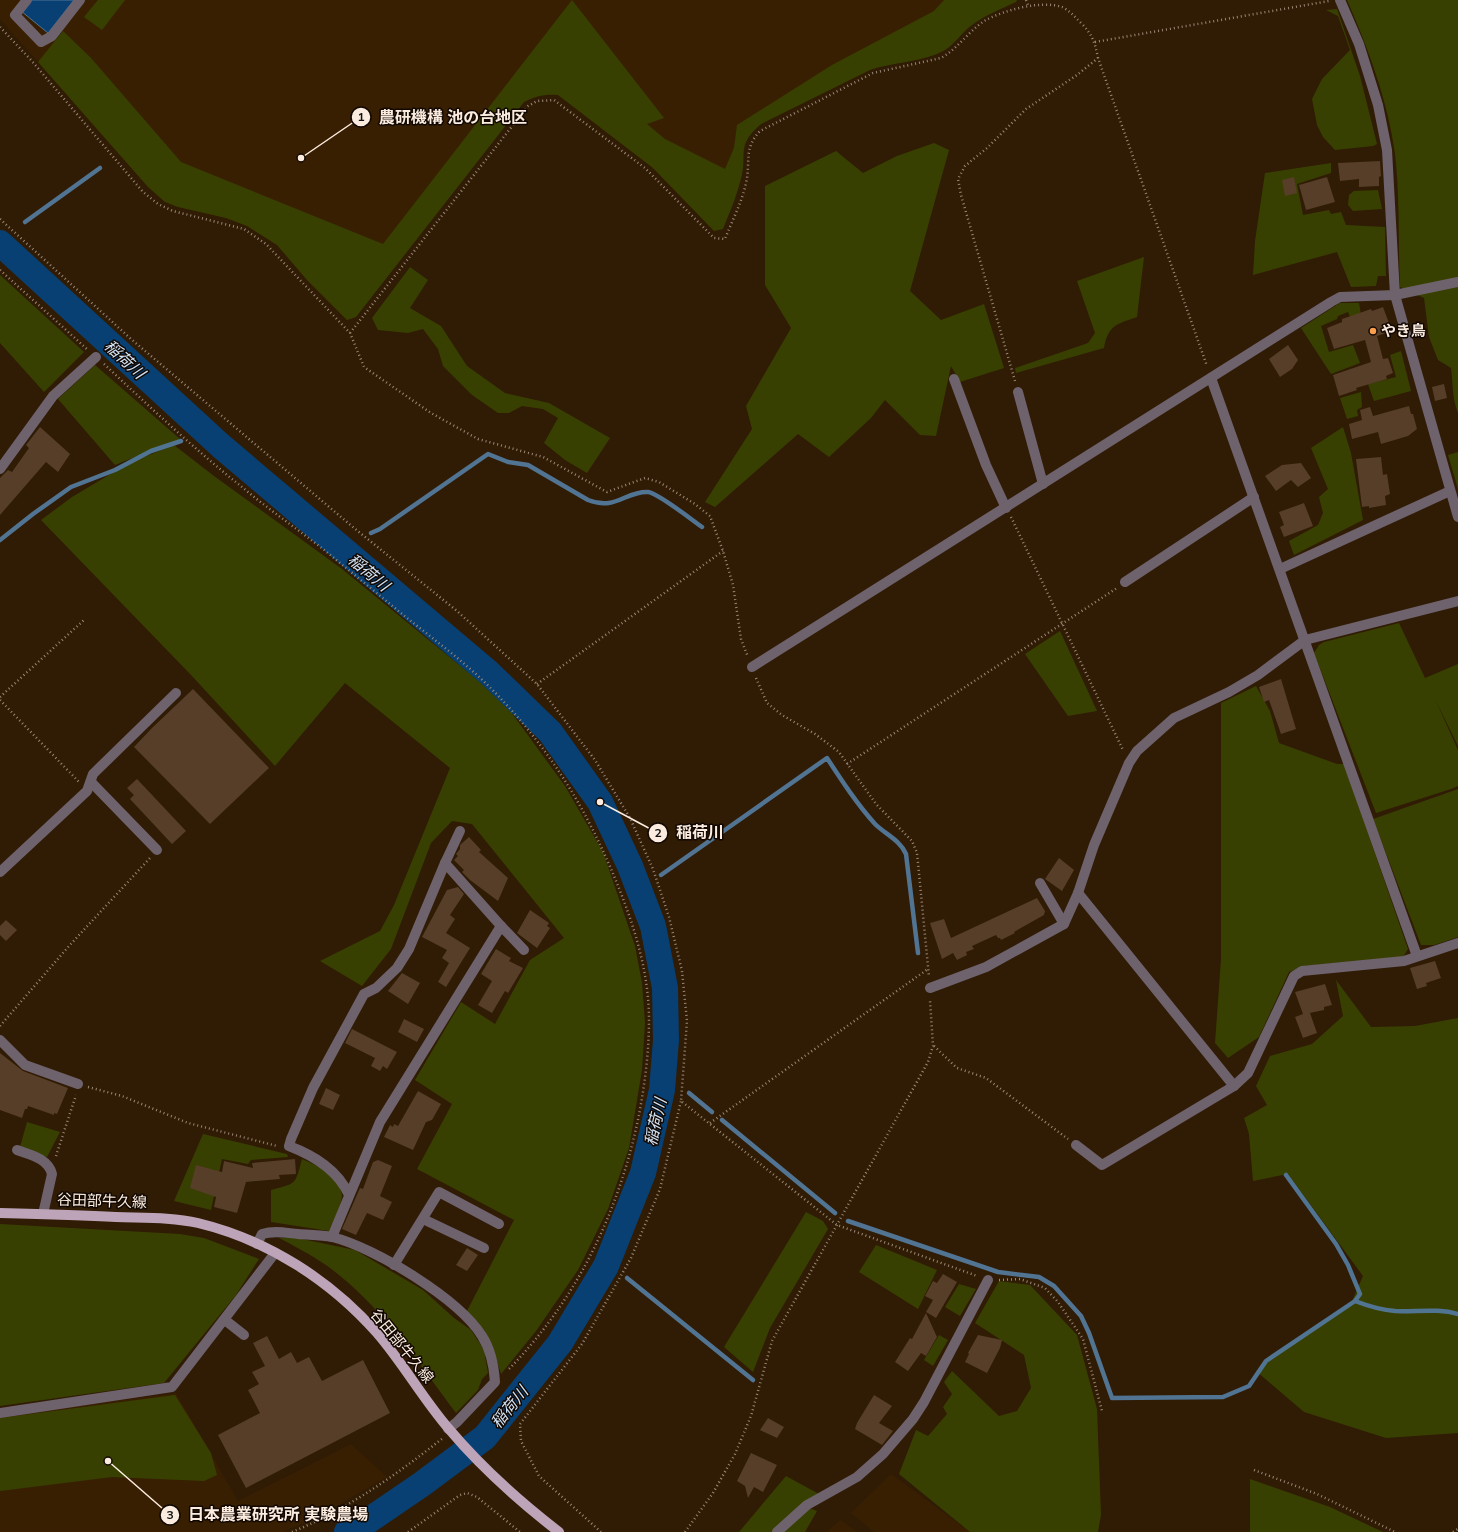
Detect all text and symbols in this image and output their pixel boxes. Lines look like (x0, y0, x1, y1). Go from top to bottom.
callout: 農研機構 池の台地区 (351, 103, 536, 131)
text: 農研機構 池の台地区 (379, 107, 527, 127)
text: 1 (357, 109, 365, 124)
place label: やき鳥 (1381, 321, 1426, 340)
marker: やき鳥 (1368, 326, 1378, 336)
water label: 稲荷川 (101, 335, 151, 384)
water label: 稲荷川 (344, 549, 395, 596)
callout: 稲荷川 (648, 819, 732, 847)
text: 稲荷川 (676, 822, 724, 842)
text: 2 (654, 825, 662, 840)
water label: 稲荷川 (640, 1094, 671, 1148)
street label: 谷田部牛久線 (57, 1189, 147, 1212)
street label: 谷田部牛久線 (367, 1305, 438, 1387)
water label: 稲荷川 (486, 1381, 533, 1432)
callout: 日本農業研究所 実験農場 (160, 1501, 377, 1529)
text: 日本農業研究所 実験農場 (188, 1504, 368, 1524)
text: 3 (166, 1507, 174, 1522)

